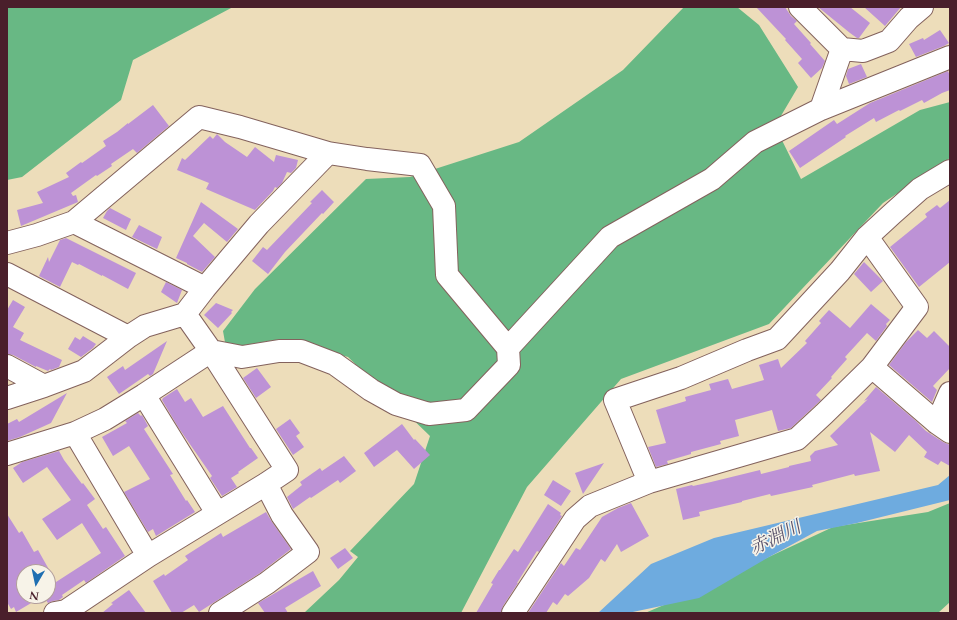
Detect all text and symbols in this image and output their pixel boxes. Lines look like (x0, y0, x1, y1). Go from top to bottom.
water label: 赤淵川 (747, 517, 805, 561)
north arrow (16, 564, 56, 604)
text: N (28, 587, 40, 604)

